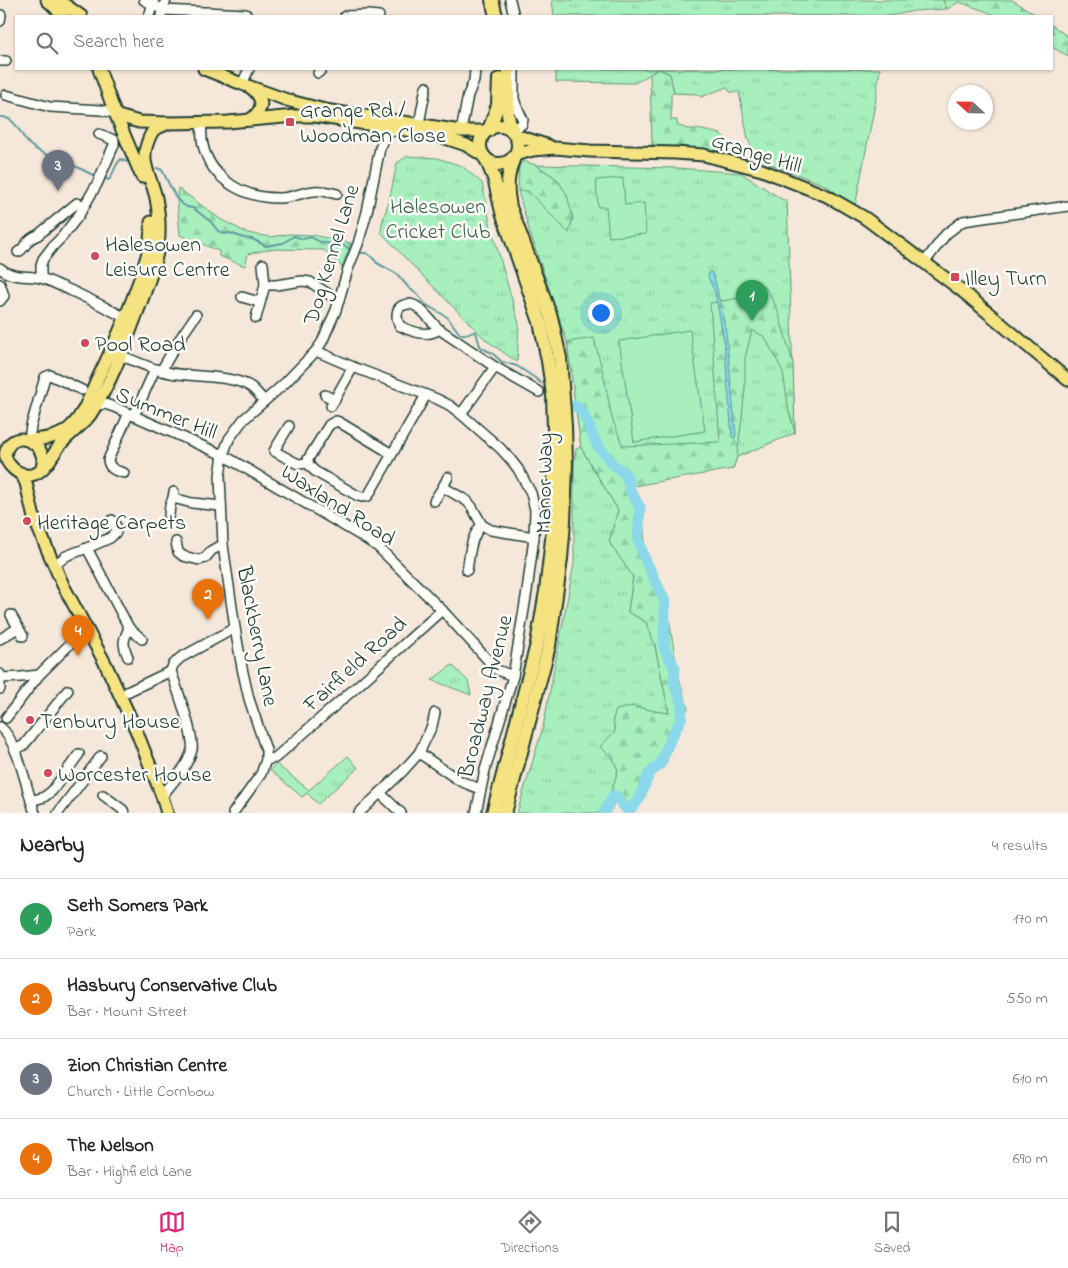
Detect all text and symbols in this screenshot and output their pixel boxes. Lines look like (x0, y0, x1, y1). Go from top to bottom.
search box (15, 15, 1053, 70)
icon: search (33, 29, 61, 57)
text: Search here (73, 29, 164, 56)
north arrow (948, 85, 993, 130)
place label: Grange Rd / Woodman Close (300, 96, 446, 153)
marker: Grange Rd / Woodman Close (284, 116, 296, 128)
street label: Grange Hill (707, 126, 805, 185)
pin: 3 (42, 150, 74, 191)
street label: Dog Kennel Lane (296, 181, 370, 330)
park label: Halesowen Cricket Club (386, 192, 491, 249)
place label: Halesowen Leisure Centre (105, 230, 230, 287)
marker: Halesowen Leisure Centre (89, 250, 101, 262)
place label: Illey Turn (965, 264, 1047, 297)
marker: Illey Turn (949, 271, 961, 283)
pin: 1 (736, 280, 768, 321)
your location (588, 300, 614, 326)
place label: Pool Road (95, 330, 186, 362)
marker: Pool Road (79, 337, 91, 349)
street label: Summer Hill (110, 380, 222, 450)
street label: Manor Way (529, 432, 564, 534)
street label: Waxland Road (274, 457, 401, 556)
place label: Heritage Carpets (37, 508, 186, 541)
marker: Heritage Carpets (21, 515, 33, 527)
street label: Blackberry Lane (226, 563, 285, 710)
pin: 2 (192, 579, 224, 620)
street label: Fairfield Road (296, 610, 415, 721)
street label: Broadway Avenue (451, 612, 524, 783)
pin: 4 (62, 615, 94, 656)
place label: Tenbury House (40, 707, 180, 740)
marker: Tenbury House (24, 714, 36, 726)
place label: Worcester House (58, 760, 212, 792)
marker: Worcester House (42, 767, 54, 779)
text: Nearby (20, 831, 84, 861)
text: 4 results (992, 834, 1048, 858)
text: Seth Somers Park (67, 893, 208, 920)
text: 1 (33, 907, 39, 931)
text: 170 m (1013, 907, 1048, 931)
text: Park (67, 920, 96, 944)
text: Hasbury Conservative Club (67, 973, 277, 1000)
text: 2 (32, 987, 40, 1011)
text: 550 m (1006, 987, 1048, 1011)
text: Bar · Mount Street (67, 1000, 188, 1024)
text: Zion Christian Centre (67, 1053, 227, 1080)
text: 3 (33, 1067, 39, 1091)
text: 610 m (1013, 1067, 1048, 1091)
text: Church · Little Cornbow (67, 1080, 214, 1104)
text: The Nelson (67, 1133, 154, 1160)
text: 4 (33, 1147, 39, 1171)
text: 690 m (1013, 1147, 1048, 1171)
text: Bar · Highfield Lane (67, 1160, 192, 1184)
tab: Map (158, 1208, 186, 1259)
tab: Directions (501, 1208, 559, 1259)
tab: Saved (874, 1208, 910, 1259)

